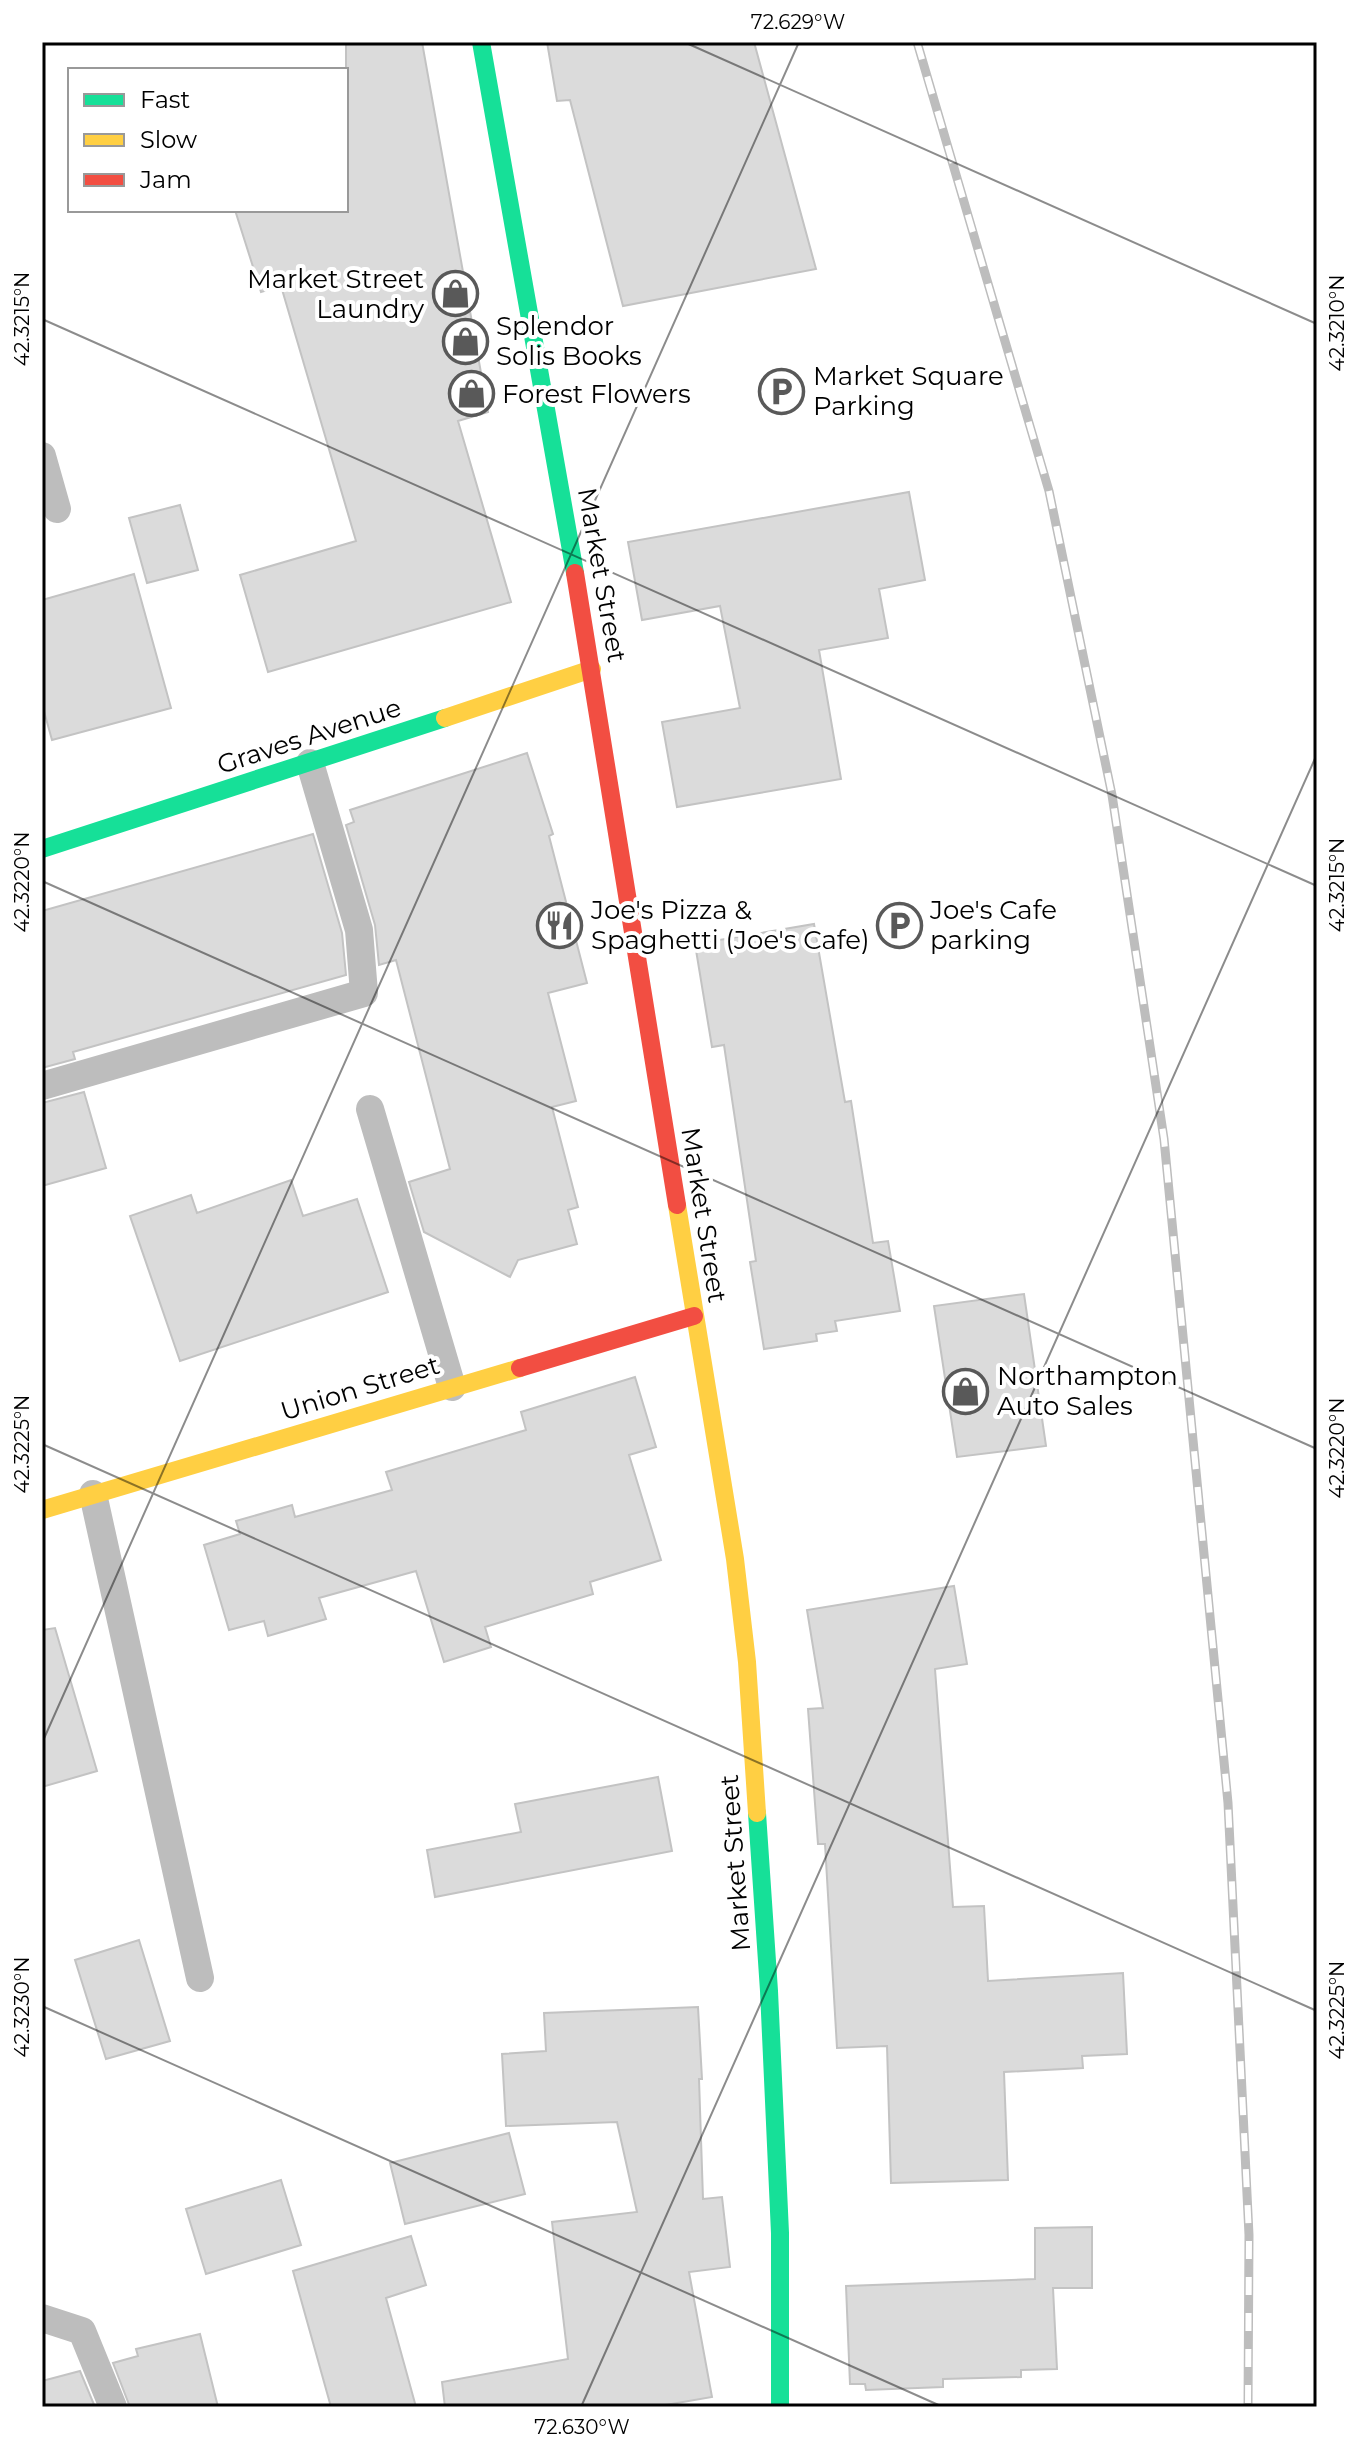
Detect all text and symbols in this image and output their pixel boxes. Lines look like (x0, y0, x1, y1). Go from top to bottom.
text: 72.629°W (751, 10, 845, 34)
legend (68, 68, 348, 212)
text: Fast (140, 85, 191, 114)
text: Slow (140, 125, 197, 154)
text: Jam (139, 165, 192, 194)
place label: Market Street Laundry (247, 263, 425, 325)
shop icon: Market Street Laundry (431, 270, 479, 318)
text: 42.3215°N (10, 272, 34, 366)
text: 42.3210°N (1325, 275, 1349, 371)
place label: Splendor Solis Books (496, 310, 642, 372)
shop icon: Splendor Solis Books (441, 317, 489, 365)
place label: Market Square Parking (813, 360, 1004, 422)
parking icon: Market Square Parking (758, 367, 806, 415)
shop icon: Forest Flowers (447, 370, 495, 418)
place label: Forest Flowers (502, 378, 691, 410)
street label: Market Street (571, 485, 633, 665)
street label: Graves Avenue (213, 691, 405, 781)
text: 42.3220°N (10, 832, 34, 932)
text: 42.3215°N (1325, 838, 1349, 932)
place label: Joe's Pizza & Spaghetti (Joe's Cafe) (590, 894, 870, 956)
place label: Joe's Cafe parking (929, 894, 1057, 956)
restaurant icon: Joe's Pizza & Spaghetti (Joe's Cafe) (536, 901, 584, 949)
parking icon: Joe's Cafe parking (875, 901, 923, 949)
street label: Market Street (674, 1125, 734, 1305)
street label: Union Street (277, 1349, 443, 1427)
place label: Northampton Auto Sales (997, 1360, 1178, 1422)
shop icon: Northampton Auto Sales (942, 1367, 990, 1415)
text: 42.3225°N (10, 1395, 34, 1493)
text: 42.3220°N (1325, 1398, 1349, 1498)
street label: Market Street (713, 1774, 757, 1952)
text: 42.3230°N (10, 1957, 34, 2057)
text: 42.3225°N (1325, 1961, 1349, 2059)
text: 72.630°W (534, 2415, 630, 2439)

